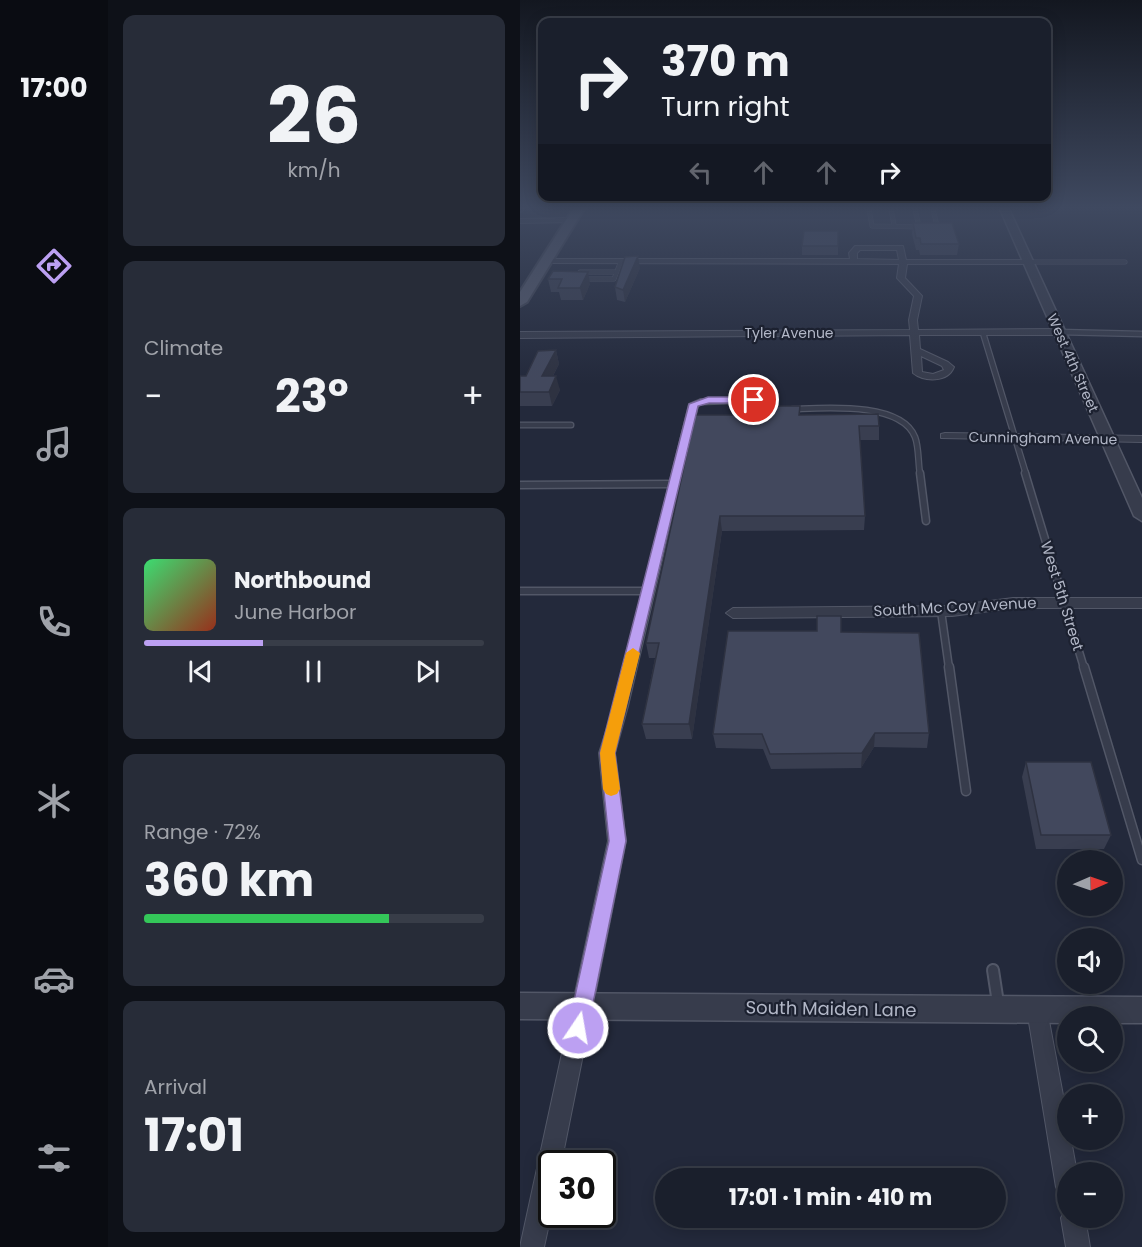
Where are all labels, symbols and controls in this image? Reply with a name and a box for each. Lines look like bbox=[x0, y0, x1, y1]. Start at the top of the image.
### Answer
text: 370 m bbox=[661, 32, 790, 91]
icon: right bbox=[562, 42, 640, 120]
text: 26 bbox=[267, 61, 361, 170]
text: 17:00 bbox=[20, 69, 88, 106]
text: Turn right bbox=[661, 88, 790, 125]
text: km/h bbox=[287, 156, 341, 184]
icon: left bbox=[684, 156, 717, 189]
icon: ahead bbox=[747, 156, 780, 189]
icon: ahead bbox=[810, 156, 843, 189]
icon: right bbox=[873, 156, 906, 189]
icon: directions bbox=[33, 245, 75, 287]
street label: West 4th Street bbox=[1042, 310, 1104, 416]
street label: Tyler Avenue bbox=[744, 323, 834, 343]
text: Climate bbox=[144, 334, 223, 362]
text: 23° bbox=[275, 365, 349, 428]
text: − bbox=[144, 373, 162, 420]
text: + bbox=[461, 373, 484, 420]
pin bbox=[728, 374, 779, 425]
icon: arrive bbox=[737, 383, 770, 416]
icon: music bbox=[33, 423, 75, 465]
street label: Cunningham Avenue bbox=[968, 427, 1118, 449]
street label: West 5th Street bbox=[1036, 538, 1089, 653]
text: Northbound bbox=[234, 565, 371, 596]
street label: South Mc Coy Avenue bbox=[873, 592, 1037, 621]
text: June Harbor bbox=[234, 598, 357, 626]
icon: phone bbox=[33, 601, 75, 643]
icon: previous bbox=[184, 655, 217, 688]
icon: pause bbox=[297, 655, 330, 688]
icon: next bbox=[411, 655, 444, 688]
icon: climate bbox=[33, 780, 75, 822]
text: Range · 72% bbox=[144, 818, 261, 846]
text: 360 km bbox=[144, 849, 314, 912]
north arrow bbox=[1057, 850, 1123, 916]
map controls bbox=[1057, 850, 1123, 1228]
button: sound bbox=[1057, 928, 1123, 994]
icon: car bbox=[33, 958, 75, 1000]
street label: South Maiden Lane bbox=[745, 995, 917, 1022]
position arrow bbox=[546, 996, 610, 1060]
button: search bbox=[1057, 1006, 1123, 1072]
text: Arrival bbox=[144, 1073, 207, 1101]
button: + bbox=[1057, 1084, 1123, 1150]
text: 17:01 bbox=[144, 1104, 244, 1167]
icon: filters bbox=[33, 1137, 75, 1179]
speed limit sign: 30 bbox=[538, 1150, 616, 1228]
button: − bbox=[1057, 1162, 1123, 1228]
text: 17:01 · 1 min · 410 m bbox=[729, 1182, 932, 1213]

